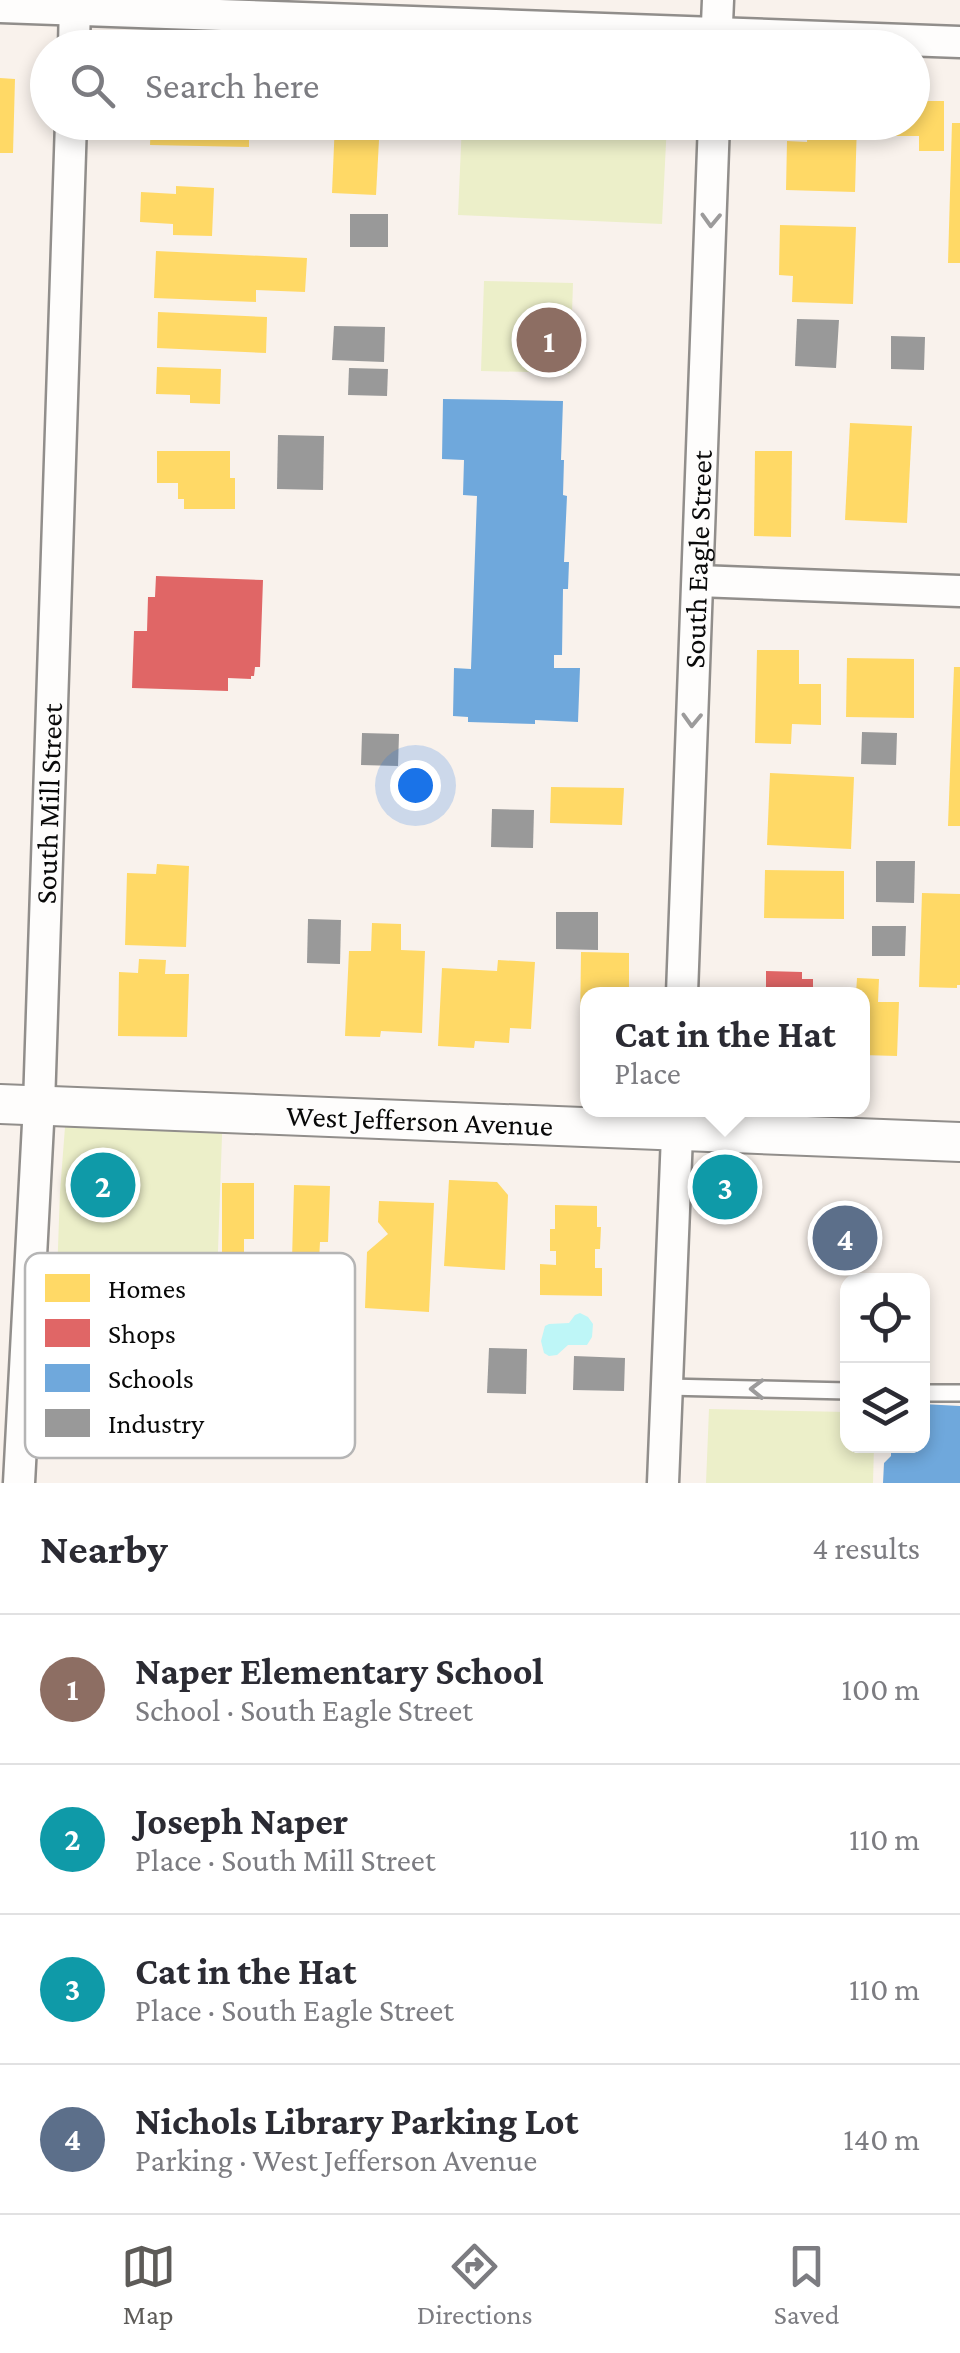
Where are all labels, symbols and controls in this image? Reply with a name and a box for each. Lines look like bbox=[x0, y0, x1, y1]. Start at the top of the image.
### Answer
search box bbox=[30, 30, 930, 140]
icon: search bbox=[65, 58, 120, 113]
text: Search here bbox=[145, 64, 319, 106]
one-way arrow bbox=[700, 212, 721, 228]
pin: 1 bbox=[516, 302, 582, 378]
street label: South Eagle Street bbox=[677, 449, 718, 669]
street label: South Mill Street bbox=[29, 702, 68, 905]
one-way arrow bbox=[682, 712, 703, 728]
your location bbox=[390, 760, 441, 811]
popup bbox=[580, 987, 870, 1117]
text: Cat in the Hat bbox=[614, 1013, 836, 1055]
text: Place bbox=[614, 1055, 681, 1091]
street label: West Jefferson Avenue bbox=[286, 1098, 554, 1142]
pin: 2 bbox=[70, 1148, 136, 1222]
pin: 3 bbox=[692, 1150, 758, 1224]
pin: 4 bbox=[812, 1200, 878, 1276]
legend bbox=[25, 1253, 355, 1458]
text: Homes bbox=[108, 1273, 186, 1304]
map controls bbox=[840, 1273, 930, 1453]
button: locate bbox=[840, 1273, 930, 1363]
text: Shops bbox=[108, 1318, 176, 1349]
text: Schools bbox=[108, 1363, 194, 1394]
button: layers bbox=[840, 1363, 930, 1453]
one-way arrow bbox=[749, 1378, 765, 1399]
text: Industry bbox=[108, 1408, 205, 1439]
text: Nearby bbox=[40, 1525, 168, 1572]
text: 4 results bbox=[812, 1530, 920, 1566]
text: Naper Elementary School bbox=[135, 1650, 544, 1692]
text: 1 bbox=[67, 1671, 78, 1707]
text: 100 m bbox=[841, 1671, 920, 1707]
text: School · South Eagle Street bbox=[135, 1692, 473, 1728]
text: Joseph Naper bbox=[135, 1800, 348, 1842]
text: 2 bbox=[64, 1821, 81, 1857]
text: 110 m bbox=[849, 1821, 920, 1857]
text: Place · South Mill Street bbox=[135, 1842, 435, 1878]
text: Cat in the Hat bbox=[135, 1950, 356, 1992]
text: 3 bbox=[65, 1971, 80, 2007]
text: 110 m bbox=[849, 1971, 920, 2007]
text: Place · South Eagle Street bbox=[135, 1992, 454, 2028]
text: Nichols Library Parking Lot bbox=[135, 2100, 578, 2142]
text: 4 bbox=[64, 2121, 81, 2157]
text: 140 m bbox=[843, 2121, 920, 2157]
text: Parking · West Jefferson Avenue bbox=[135, 2142, 537, 2178]
tab: Map bbox=[121, 2239, 176, 2330]
tab: Directions bbox=[417, 2239, 533, 2330]
tab: Saved bbox=[774, 2239, 839, 2330]

